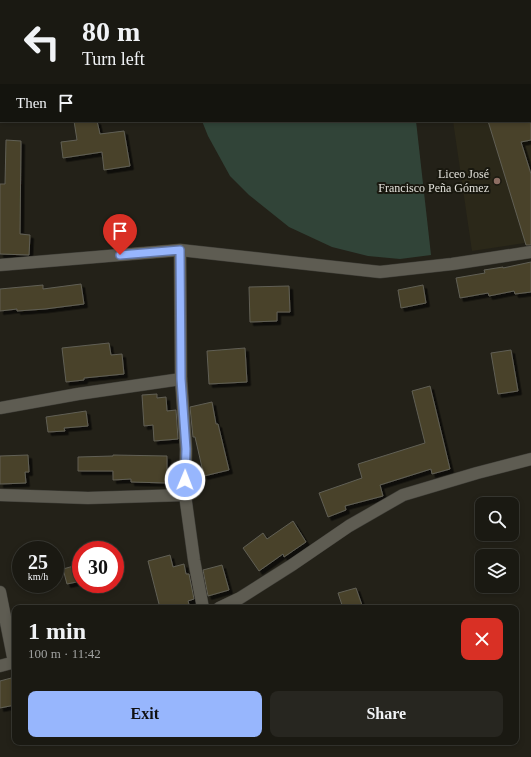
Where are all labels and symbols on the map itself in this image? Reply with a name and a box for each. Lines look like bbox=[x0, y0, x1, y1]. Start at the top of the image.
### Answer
place label: Liceo José Francisco Peña Gómez bbox=[378, 167, 489, 195]
marker: Liceo José Francisco Peña Gómez bbox=[492, 176, 502, 186]
pin bbox=[103, 214, 137, 255]
position arrow bbox=[164, 459, 206, 501]
speed limit sign: 30 bbox=[72, 541, 124, 593]

